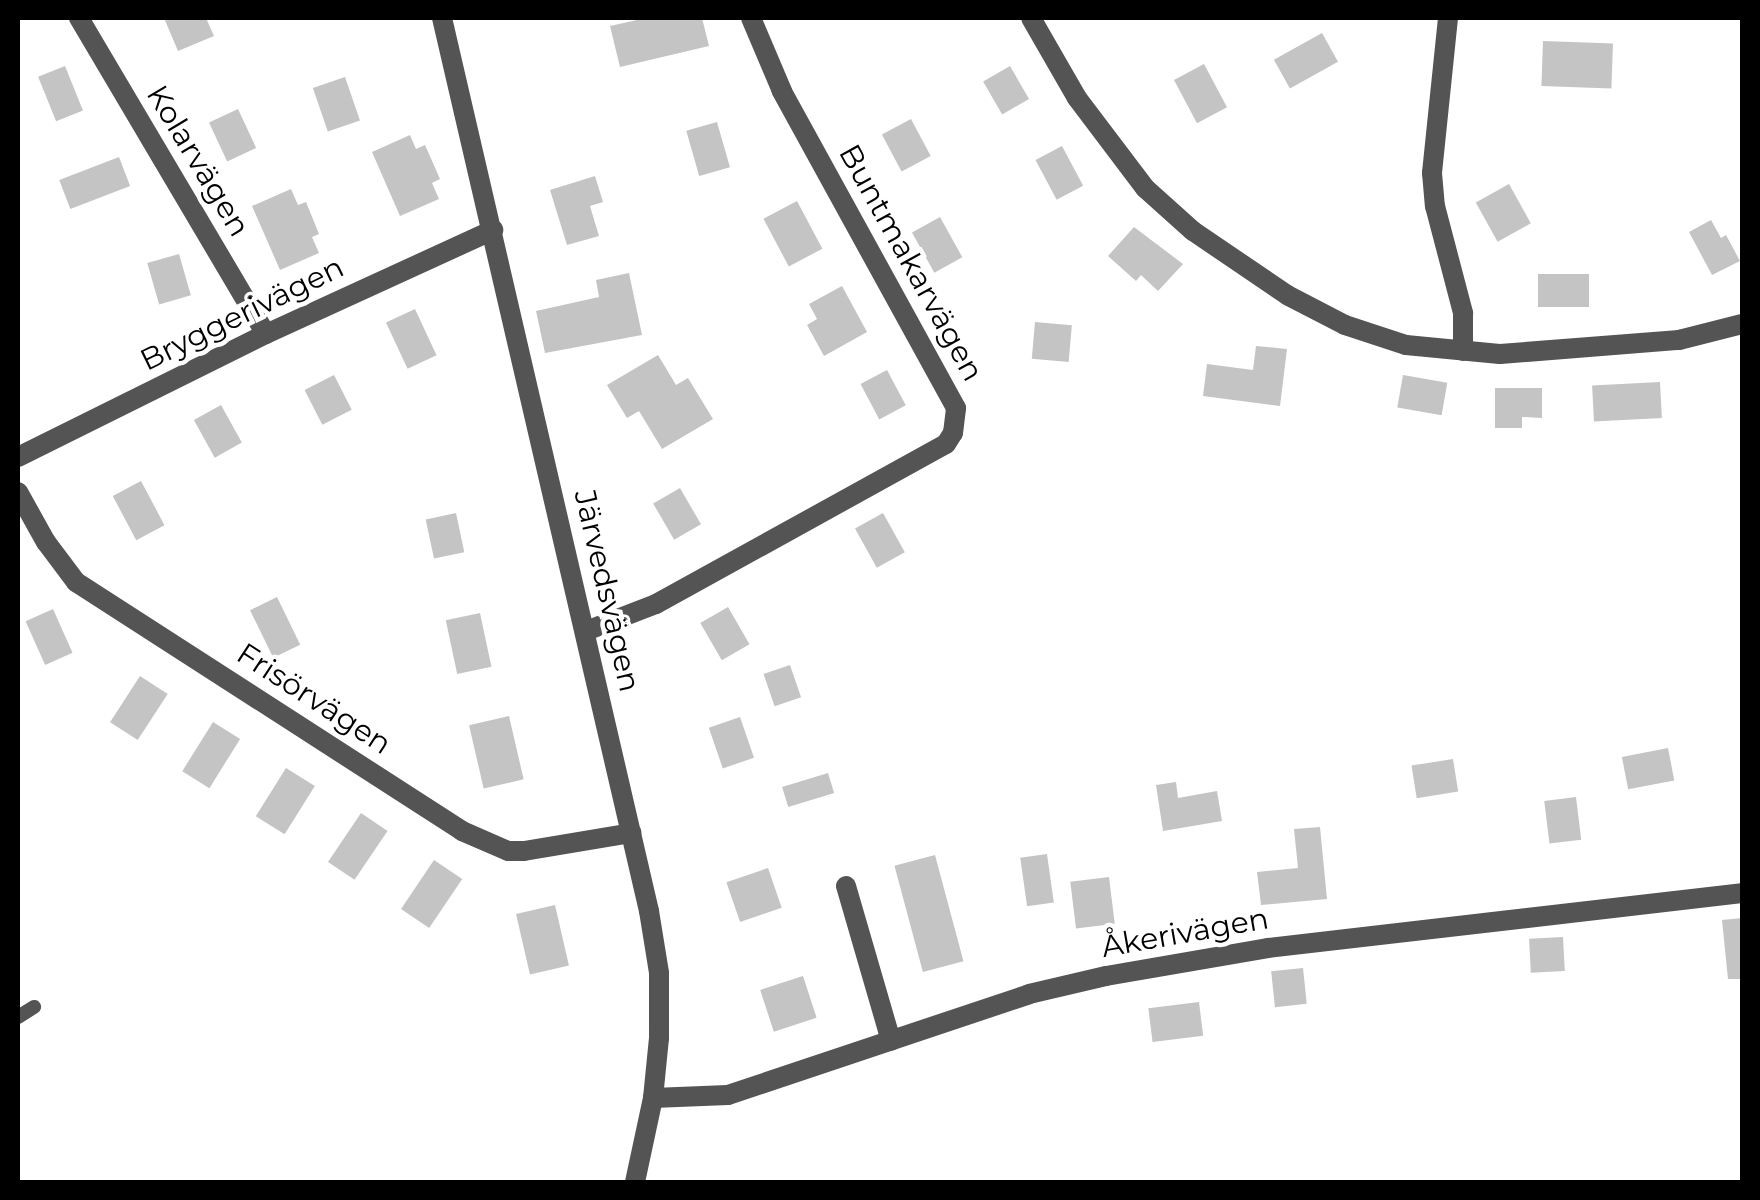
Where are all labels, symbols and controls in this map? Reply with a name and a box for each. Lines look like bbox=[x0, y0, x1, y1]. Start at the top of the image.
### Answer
street label: Kolarvägen bbox=[139, 79, 257, 243]
street label: Buntmakarvägen bbox=[831, 138, 991, 388]
street label: Bryggerivägen bbox=[134, 249, 350, 379]
street label: Järvedsvägen bbox=[566, 487, 648, 695]
street label: Frisörvägen bbox=[230, 636, 398, 762]
street label: Åkerivägen bbox=[1099, 901, 1271, 965]

